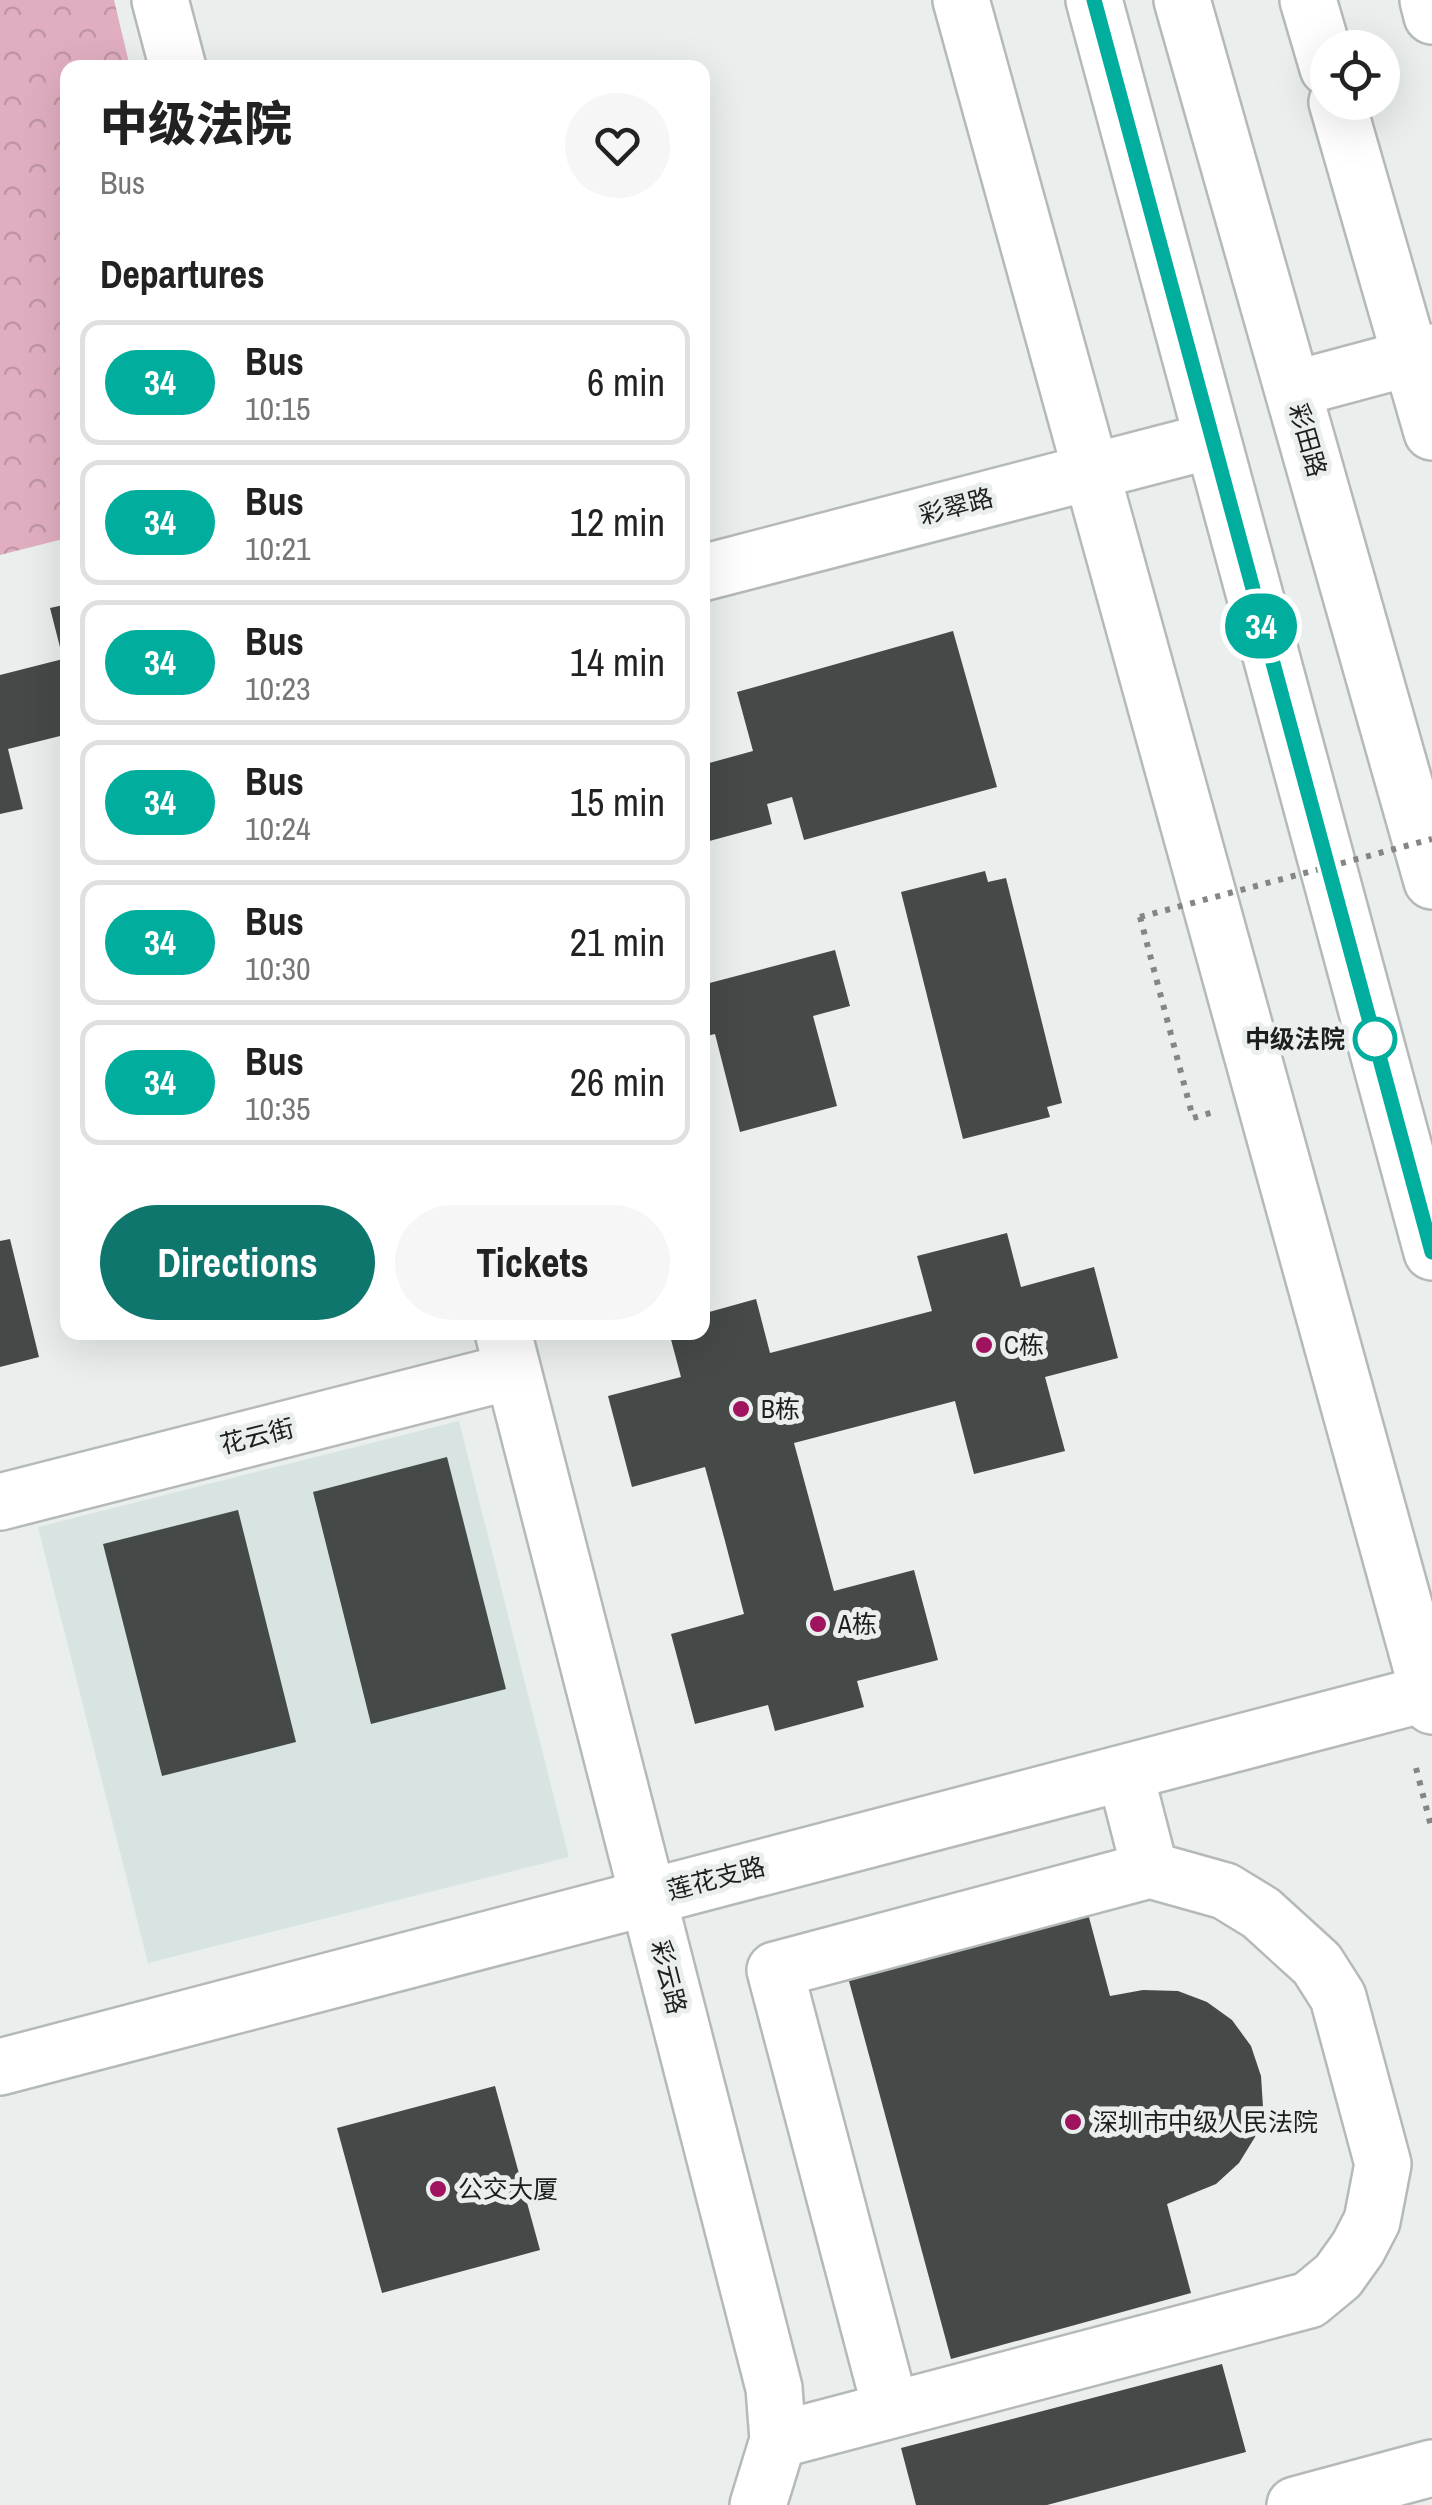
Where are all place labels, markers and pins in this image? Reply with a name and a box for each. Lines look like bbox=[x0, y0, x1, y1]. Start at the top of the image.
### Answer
marker: 中级法院 bbox=[1354, 1018, 1396, 1060]
place label: 中级法院 bbox=[1245, 1022, 1345, 1056]
place label: C栋 bbox=[1004, 1328, 1044, 1362]
marker: C栋 bbox=[973, 1334, 995, 1356]
place label: B栋 bbox=[761, 1392, 800, 1426]
marker: B栋 bbox=[730, 1398, 752, 1420]
place label: A栋 bbox=[837, 1607, 877, 1641]
marker: A栋 bbox=[807, 1613, 829, 1635]
place label: 深圳市中级人民法院 bbox=[1093, 2105, 1318, 2139]
marker: 深圳市中级人民法院 bbox=[1062, 2111, 1084, 2133]
place label: 公交大厦 bbox=[458, 2172, 558, 2206]
marker: 公交大厦 bbox=[427, 2178, 449, 2200]

